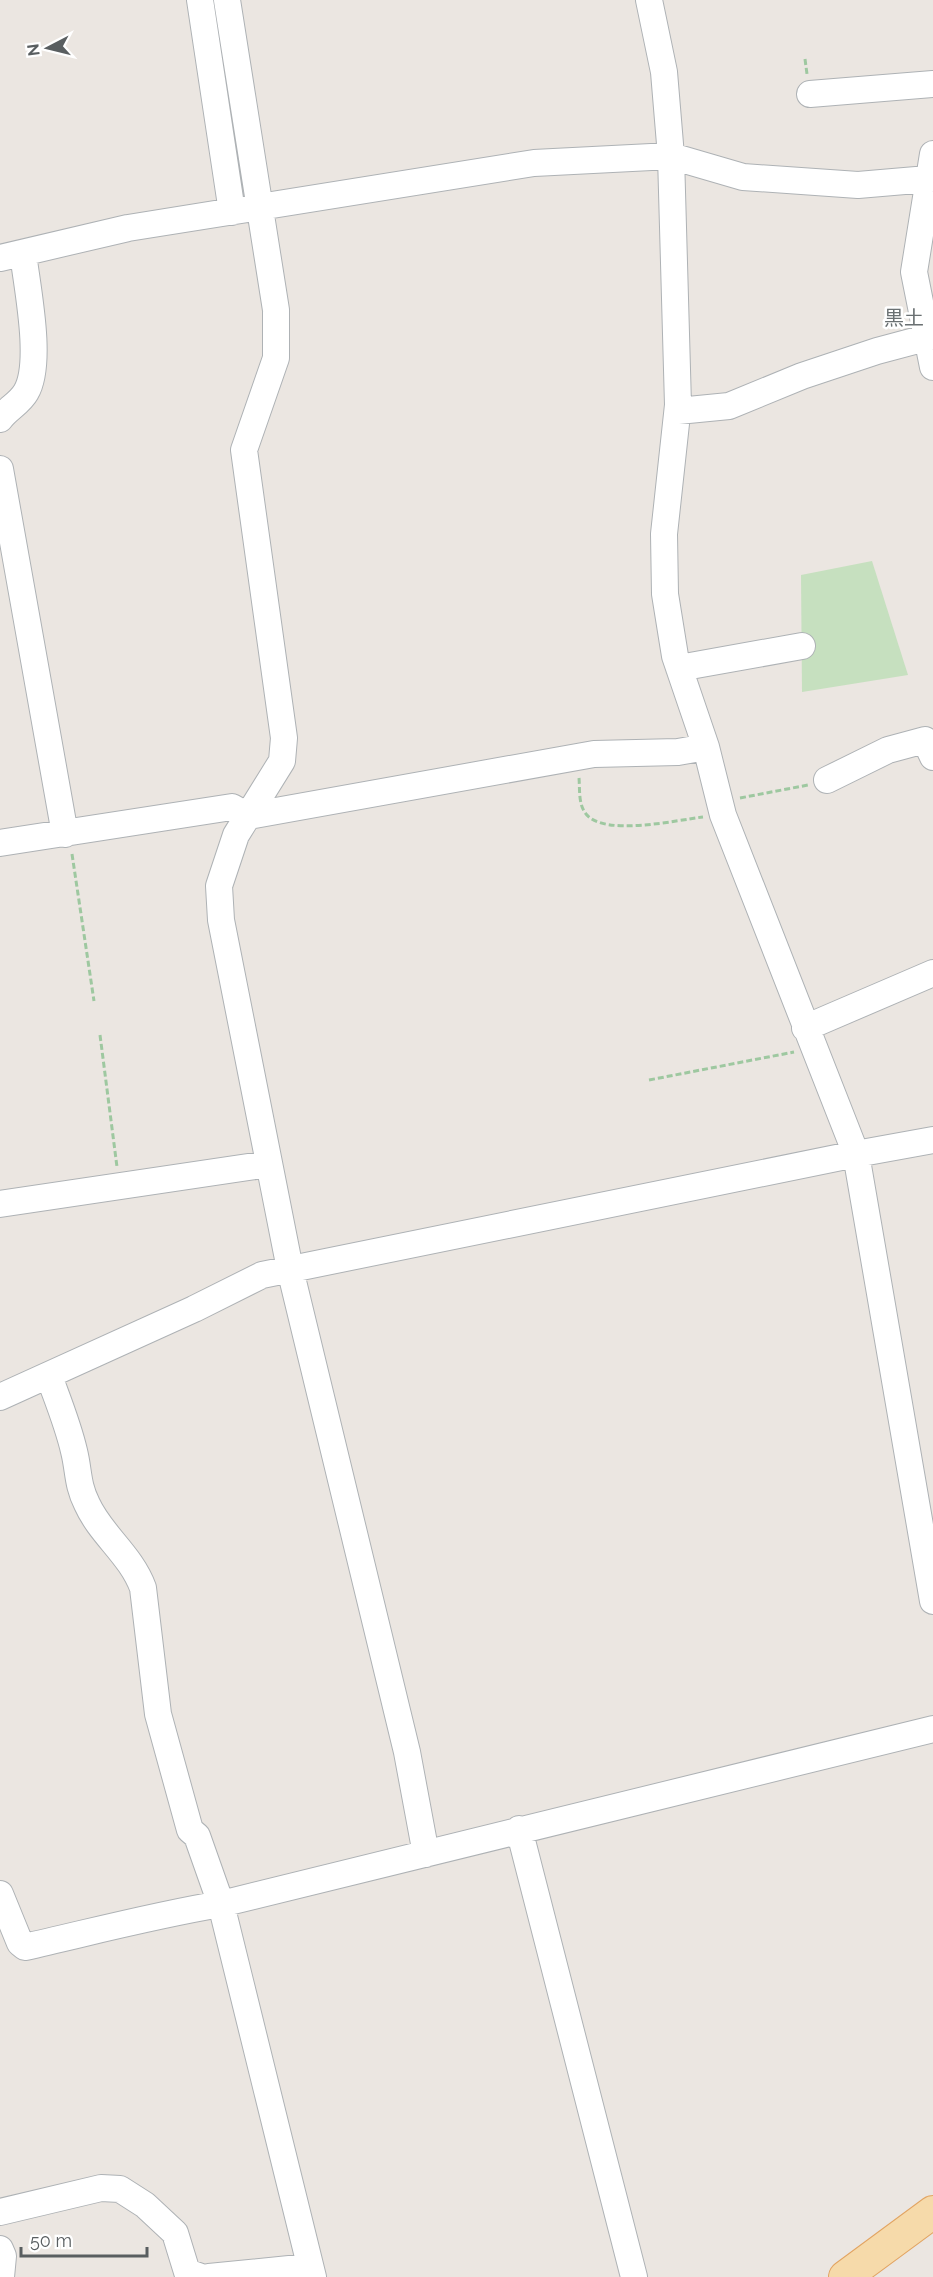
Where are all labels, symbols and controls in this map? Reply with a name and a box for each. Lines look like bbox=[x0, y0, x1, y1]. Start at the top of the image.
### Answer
north arrow bbox=[18, 18, 78, 78]
text: N bbox=[23, 43, 44, 57]
district label: 黒土 bbox=[884, 306, 924, 330]
scale bar bbox=[21, 2220, 147, 2258]
text: 50 m bbox=[30, 2230, 72, 2251]

